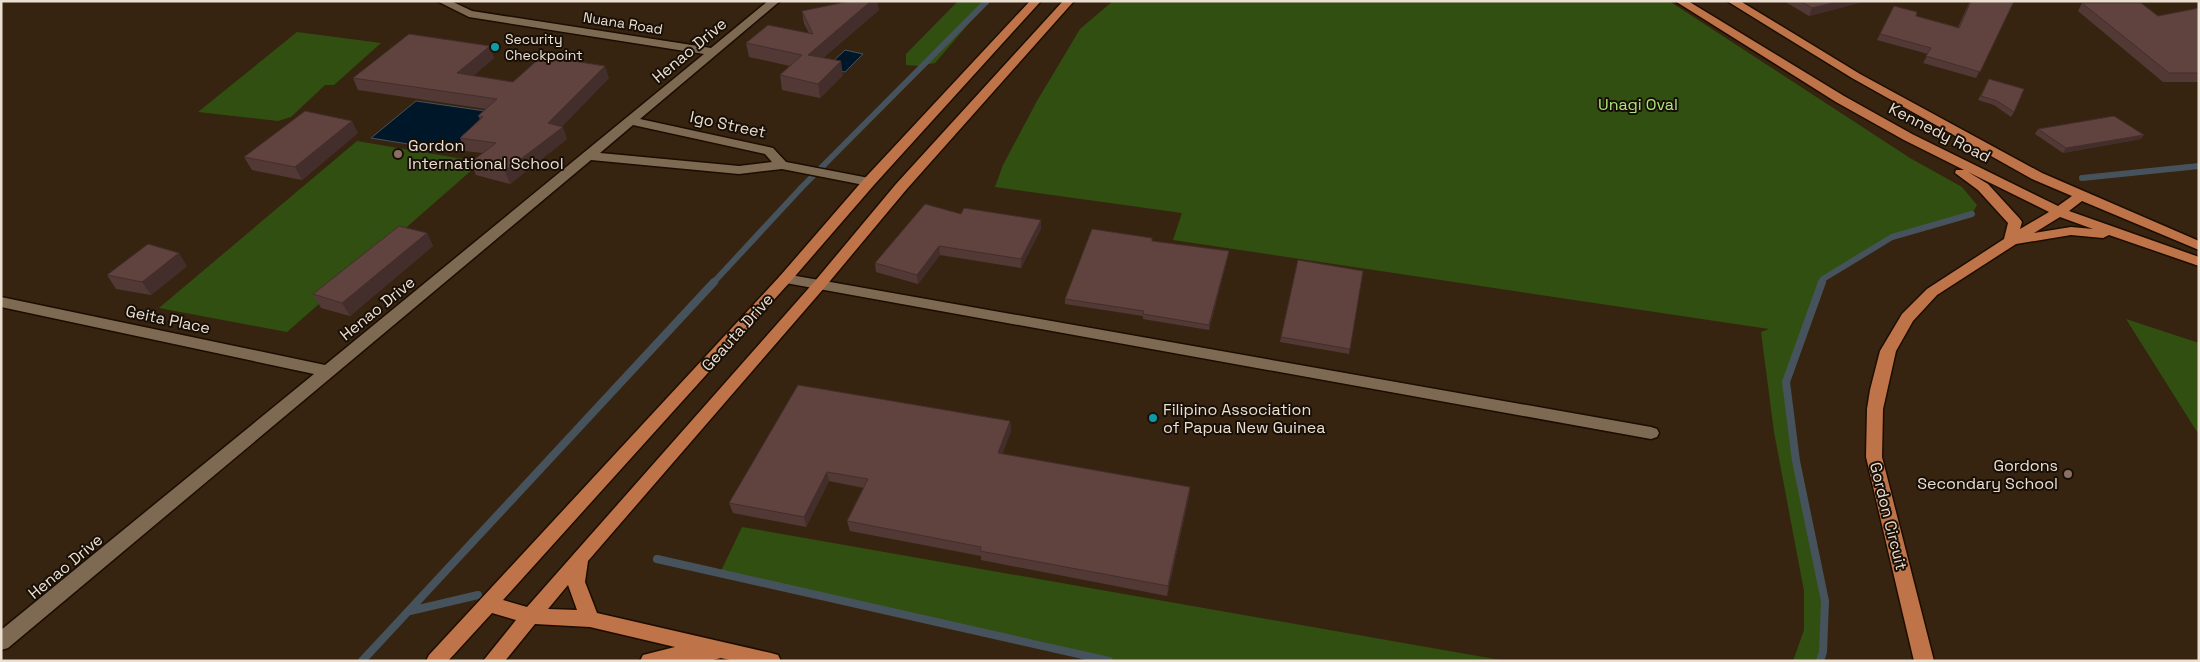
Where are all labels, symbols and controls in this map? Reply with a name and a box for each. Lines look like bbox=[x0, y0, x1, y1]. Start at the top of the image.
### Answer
street label: Nuana Road bbox=[582, 8, 664, 38]
street label: Henao Drive bbox=[648, 13, 731, 88]
place label: Security Checkpoint bbox=[505, 30, 583, 64]
marker: Security Checkpoint bbox=[489, 41, 501, 53]
park label: Unagi Oval bbox=[1598, 94, 1678, 115]
street label: Kennedy Road bbox=[1885, 98, 1994, 167]
street label: Igo Street bbox=[688, 106, 768, 143]
place label: Gordon International School bbox=[408, 135, 564, 174]
marker: Gordon International School bbox=[392, 148, 404, 160]
street label: Henao Drive bbox=[335, 272, 419, 345]
street label: Geauta Drive bbox=[697, 289, 778, 376]
street label: Geita Place bbox=[124, 300, 212, 339]
place label: Filipino Association of Papua New Guinea bbox=[1163, 399, 1325, 438]
marker: Filipino Association of Papua New Guinea bbox=[1147, 412, 1159, 424]
place label: Gordons Secondary School bbox=[1917, 455, 2058, 494]
street label: Gordon Circuit bbox=[1865, 460, 1912, 572]
marker: Gordons Secondary School bbox=[2062, 468, 2074, 480]
street label: Henao Drive bbox=[24, 529, 107, 604]

